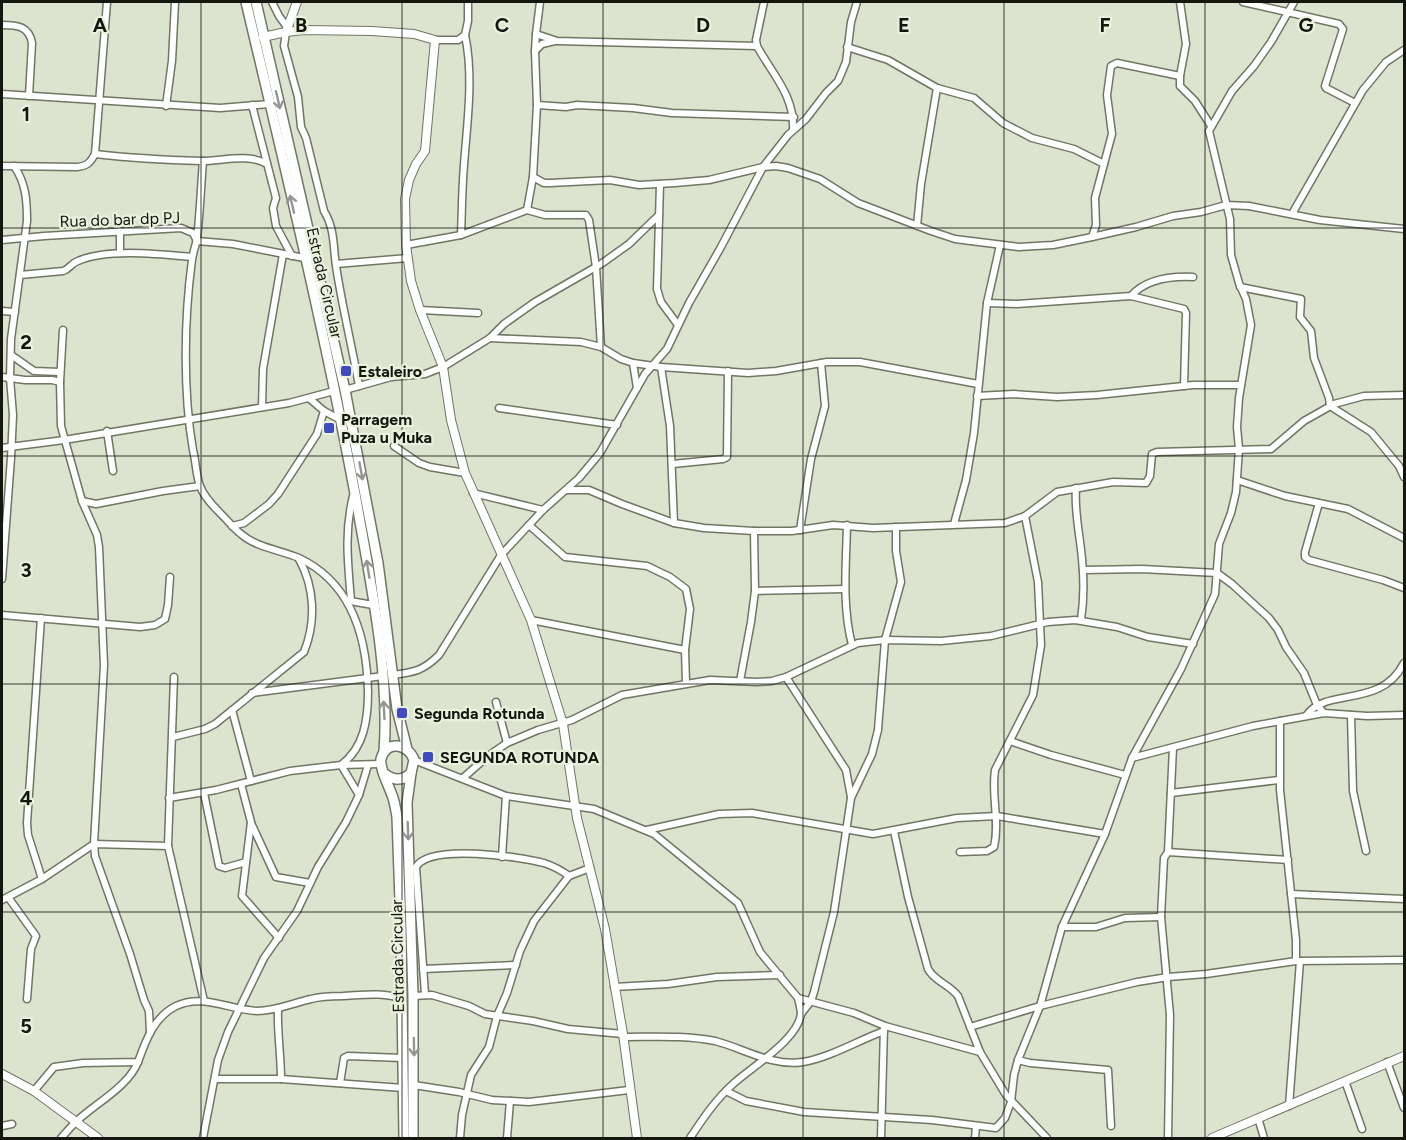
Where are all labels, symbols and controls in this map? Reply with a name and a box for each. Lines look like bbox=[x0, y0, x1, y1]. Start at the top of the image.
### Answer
text: A bbox=[93, 13, 108, 37]
text: B bbox=[295, 13, 307, 37]
text: C bbox=[495, 13, 509, 37]
text: D bbox=[696, 13, 710, 37]
text: E bbox=[898, 13, 910, 37]
text: F bbox=[1099, 13, 1111, 37]
text: G bbox=[1299, 13, 1314, 37]
one-way arrow bbox=[272, 90, 284, 109]
text: 1 bbox=[22, 102, 30, 126]
one-way arrow bbox=[286, 194, 297, 214]
street label: Rua do bar dp PJ bbox=[59, 208, 181, 231]
street label: Estrada Circular bbox=[303, 226, 347, 341]
text: 2 bbox=[20, 330, 32, 354]
place label: Estaleiro bbox=[358, 362, 422, 381]
marker: Estaleiro bbox=[339, 364, 353, 378]
place label: Parragem Puza u Muka bbox=[341, 410, 432, 447]
marker: Parragem Puza u Muka bbox=[322, 421, 336, 435]
one-way arrow bbox=[356, 461, 367, 480]
text: 3 bbox=[20, 558, 32, 582]
one-way arrow bbox=[362, 560, 373, 579]
one-way arrow bbox=[379, 701, 390, 721]
place label: Segunda Rotunda bbox=[414, 704, 545, 723]
marker: Segunda Rotunda bbox=[395, 706, 409, 720]
place label: SEGUNDA ROTUNDA bbox=[440, 748, 600, 767]
marker: SEGUNDA ROTUNDA bbox=[421, 750, 435, 764]
text: 4 bbox=[20, 786, 33, 810]
one-way arrow bbox=[402, 820, 414, 840]
street label: Estrada Circular bbox=[387, 899, 408, 1013]
text: 5 bbox=[20, 1014, 32, 1038]
one-way arrow bbox=[408, 1036, 419, 1056]

